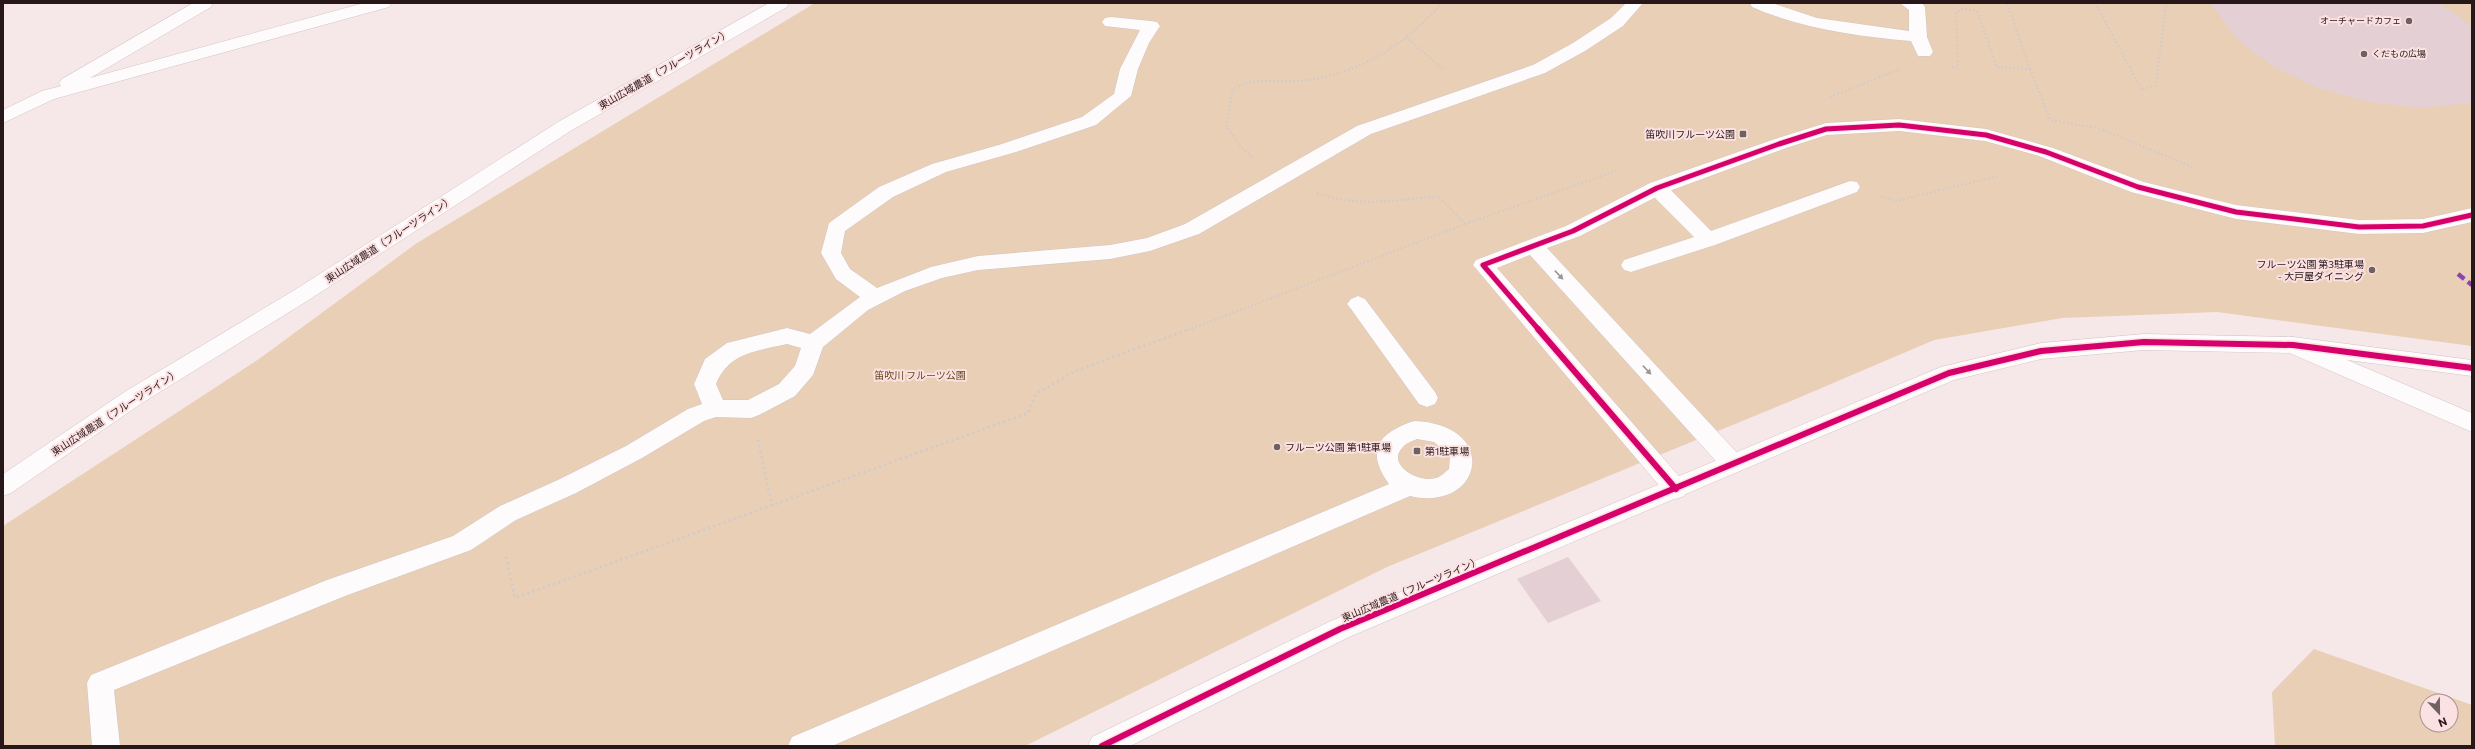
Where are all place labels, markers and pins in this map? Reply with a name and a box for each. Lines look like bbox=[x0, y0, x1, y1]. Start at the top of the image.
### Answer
place label: オーチャードカフェ bbox=[2320, 15, 2401, 26]
marker: オーチャードカフェ bbox=[2404, 16, 2414, 26]
place label: くだもの広場 bbox=[2372, 48, 2426, 59]
marker: くだもの広場 bbox=[2359, 49, 2369, 59]
place label: 笛吹川フルーツ公園 bbox=[1645, 128, 1735, 140]
marker: 笛吹川フルーツ公園 bbox=[1738, 129, 1748, 139]
place label: フルーツ公園 第3駐車場 - 大戸屋ダイニング bbox=[2257, 258, 2364, 282]
marker: フルーツ公園 第3駐車場 - 大戸屋ダイニング bbox=[2367, 265, 2377, 275]
place label: フルーツ公園 第1駐車場 bbox=[1285, 441, 1391, 453]
marker: フルーツ公園 第1駐車場 bbox=[1272, 442, 1282, 452]
place label: 第1駐車場 bbox=[1425, 445, 1469, 457]
marker: 第1駐車場 bbox=[1412, 446, 1422, 456]

